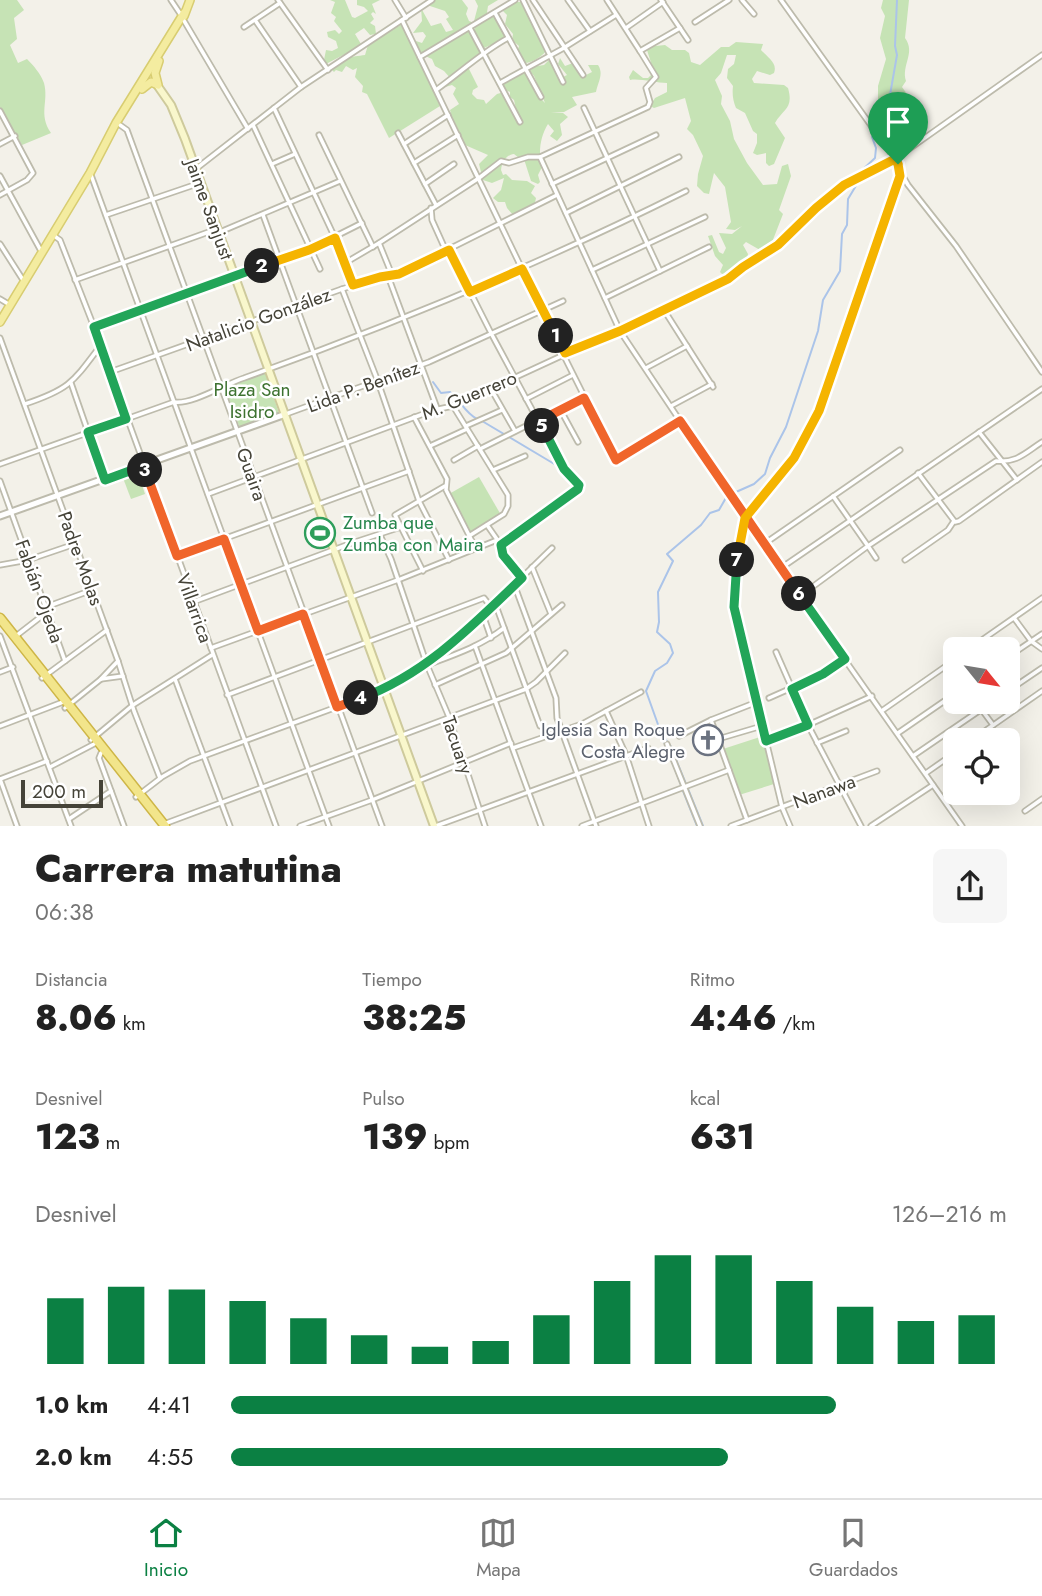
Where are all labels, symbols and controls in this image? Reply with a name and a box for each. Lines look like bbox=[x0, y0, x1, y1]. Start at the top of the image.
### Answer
pin bbox=[868, 92, 928, 164]
icon: arrive bbox=[879, 103, 917, 141]
street label: Jaime Sanjust bbox=[178, 152, 240, 264]
pin: 2 bbox=[244, 248, 280, 284]
text: 2 bbox=[255, 252, 268, 279]
street label: Natalicio González bbox=[182, 281, 335, 358]
pin: 1 bbox=[538, 318, 574, 354]
text: 1 bbox=[551, 322, 560, 349]
street label: Lida P. Benítez bbox=[303, 354, 423, 419]
street label: M. Guerrero bbox=[418, 364, 521, 427]
park label: Plaza San Isidro bbox=[213, 376, 291, 425]
pin: 5 bbox=[524, 408, 560, 444]
text: 5 bbox=[535, 412, 548, 439]
street label: Guaira bbox=[230, 444, 274, 504]
pin: 3 bbox=[128, 452, 162, 488]
text: 3 bbox=[139, 456, 150, 483]
street label: Padre Molas bbox=[51, 507, 110, 609]
place label: Zumba que Zumba con Maira bbox=[343, 509, 484, 558]
sports icon: Zumba que Zumba con Maira bbox=[303, 516, 337, 550]
street label: Fabián Ojeda bbox=[8, 536, 71, 647]
pin: 7 bbox=[720, 542, 754, 578]
text: 7 bbox=[731, 546, 742, 573]
street label: Villarrica bbox=[170, 570, 219, 646]
pin: 6 bbox=[782, 576, 816, 612]
text: 6 bbox=[792, 580, 805, 607]
north arrow bbox=[943, 637, 1020, 714]
map controls bbox=[943, 637, 1020, 805]
pin: 4 bbox=[344, 680, 378, 716]
text: 4 bbox=[354, 684, 367, 711]
street label: Tacuary bbox=[435, 713, 480, 778]
place label: Iglesia San Roque Costa Alegre bbox=[541, 716, 685, 765]
church icon: Iglesia San Roque Costa Alegre bbox=[691, 723, 725, 757]
button: locate bbox=[943, 728, 1020, 805]
street label: Nanawa bbox=[789, 768, 859, 815]
scale bar bbox=[21, 777, 103, 809]
text: 200 m bbox=[32, 778, 86, 805]
text: Carrera matutina bbox=[35, 841, 342, 896]
button: share bbox=[933, 849, 1007, 923]
text: 06:38 bbox=[35, 895, 94, 929]
text: Distancia bbox=[35, 966, 107, 993]
text: Tiempo bbox=[362, 966, 422, 993]
text: Ritmo bbox=[690, 966, 735, 993]
text: 8.06 bbox=[35, 993, 117, 1043]
text: 38:25 bbox=[362, 993, 466, 1043]
text: 4:46 bbox=[690, 993, 777, 1043]
text: km bbox=[117, 1010, 146, 1037]
text: /km bbox=[777, 1010, 815, 1037]
text: Desnivel bbox=[35, 1085, 103, 1112]
text: Pulso bbox=[362, 1085, 405, 1112]
text: kcal bbox=[690, 1085, 720, 1112]
text: 123 bbox=[35, 1112, 100, 1162]
text: 139 bbox=[362, 1112, 428, 1162]
text: 631 bbox=[690, 1112, 755, 1162]
text: m bbox=[100, 1129, 120, 1156]
text: bpm bbox=[428, 1129, 470, 1156]
text: Desnivel bbox=[35, 1197, 117, 1231]
text: 126–216 m bbox=[892, 1197, 1007, 1231]
text: 1.0 km bbox=[35, 1388, 108, 1422]
text: 4:41 bbox=[147, 1388, 191, 1422]
text: 2.0 km bbox=[35, 1440, 112, 1474]
text: 4:55 bbox=[147, 1440, 193, 1474]
tab: Inicio bbox=[144, 1514, 188, 1583]
tab: Mapa bbox=[476, 1514, 521, 1583]
tab: Guardados bbox=[809, 1514, 898, 1583]

